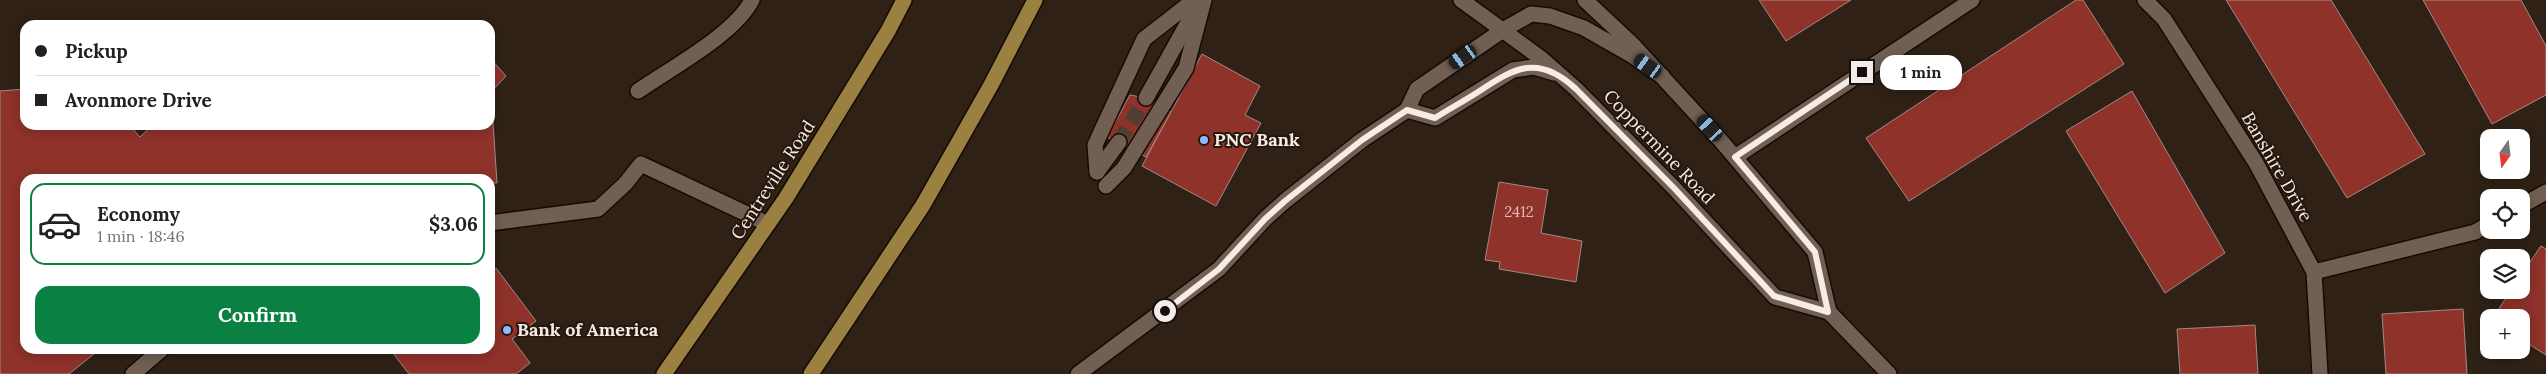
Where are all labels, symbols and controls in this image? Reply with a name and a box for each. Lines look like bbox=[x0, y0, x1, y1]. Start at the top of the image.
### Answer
text: Pickup bbox=[65, 39, 128, 63]
car bbox=[1446, 42, 1479, 72]
car bbox=[1631, 51, 1664, 81]
callout: 1 min bbox=[1880, 54, 1962, 90]
route end bbox=[1851, 61, 1873, 83]
text: 1 min bbox=[1901, 62, 1941, 82]
street label: Coppermine Road bbox=[1599, 85, 1720, 209]
text: Avonmore Drive bbox=[65, 88, 212, 112]
street label: Banshire Drive bbox=[2237, 108, 2318, 226]
car bbox=[1694, 112, 1725, 144]
street label: Centreville Road bbox=[725, 116, 820, 244]
place label: PNC Bank bbox=[1214, 128, 1300, 151]
north arrow bbox=[2480, 129, 2530, 179]
map controls bbox=[2480, 129, 2530, 359]
marker: PNC Bank bbox=[1198, 134, 1210, 146]
button: locate bbox=[2480, 189, 2530, 239]
icon: car bbox=[37, 202, 82, 247]
text: Economy bbox=[97, 202, 180, 226]
house number: 2412 bbox=[1504, 202, 1534, 221]
text: $3.06 bbox=[429, 212, 478, 236]
text: 1 min · 18:46 bbox=[97, 226, 185, 246]
button: layers bbox=[2480, 249, 2530, 299]
button: Confirm bbox=[35, 286, 480, 344]
route start bbox=[1154, 300, 1176, 322]
button: + bbox=[2480, 309, 2530, 359]
place label: Bank of America bbox=[517, 318, 659, 341]
marker: Bank of America bbox=[501, 324, 513, 336]

